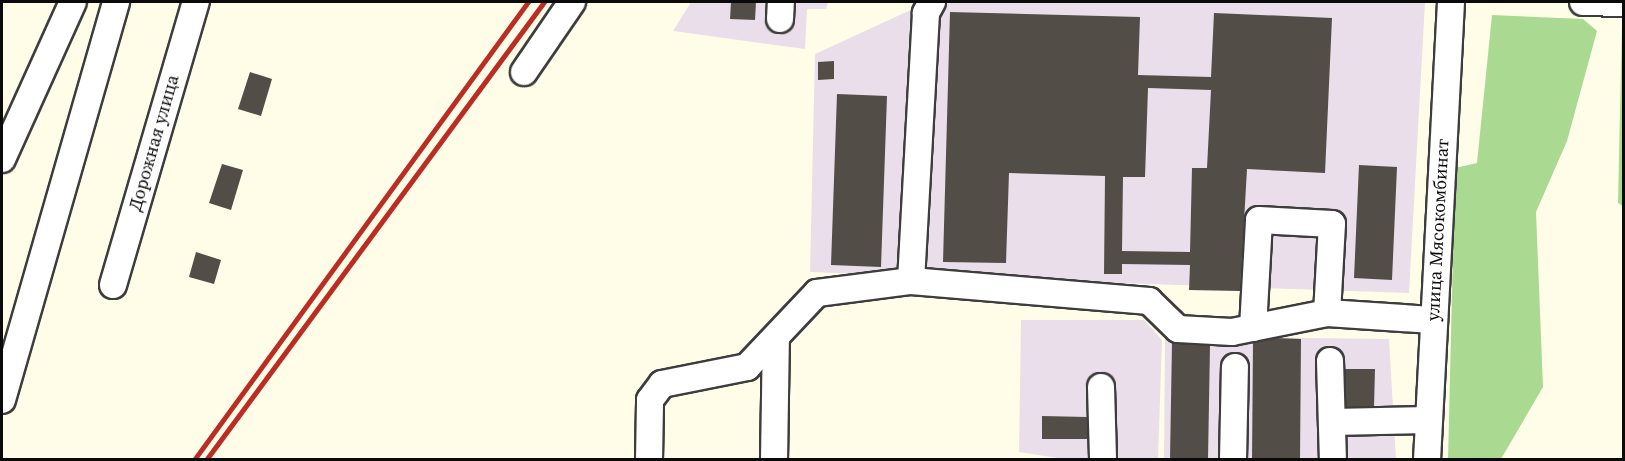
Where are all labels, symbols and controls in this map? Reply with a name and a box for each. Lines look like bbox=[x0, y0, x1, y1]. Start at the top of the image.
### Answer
street label: Дорожная улица bbox=[124, 72, 184, 214]
street label: улица Мясокомбинат bbox=[1422, 138, 1454, 322]

